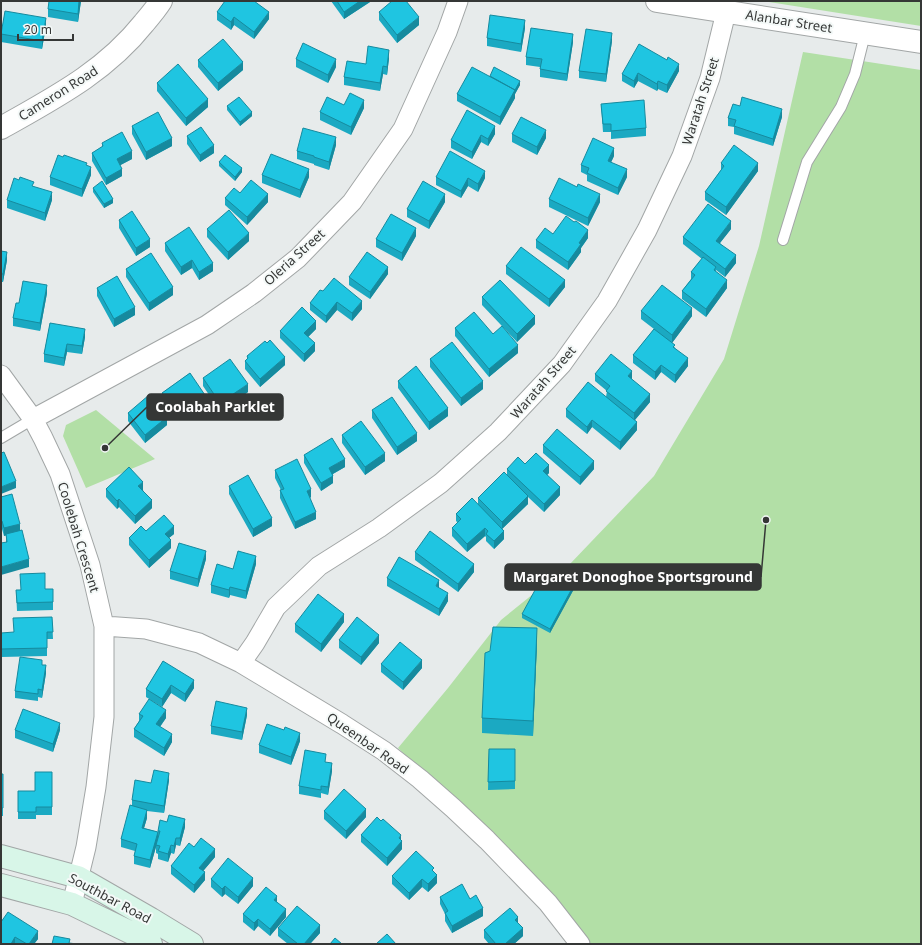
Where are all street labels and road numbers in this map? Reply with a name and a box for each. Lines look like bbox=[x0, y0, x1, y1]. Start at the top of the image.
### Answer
street label: Alanbar Street bbox=[744, 5, 834, 37]
street label: Waratah Street bbox=[677, 55, 723, 147]
street label: Cameron Road bbox=[15, 61, 101, 125]
street label: Oleria Street bbox=[260, 225, 329, 289]
street label: Waratah Street bbox=[506, 341, 580, 422]
street label: Coolebah Crescent bbox=[54, 480, 104, 595]
street label: Queenbar Road bbox=[323, 708, 413, 778]
street label: Southbar Road bbox=[66, 869, 154, 927]

